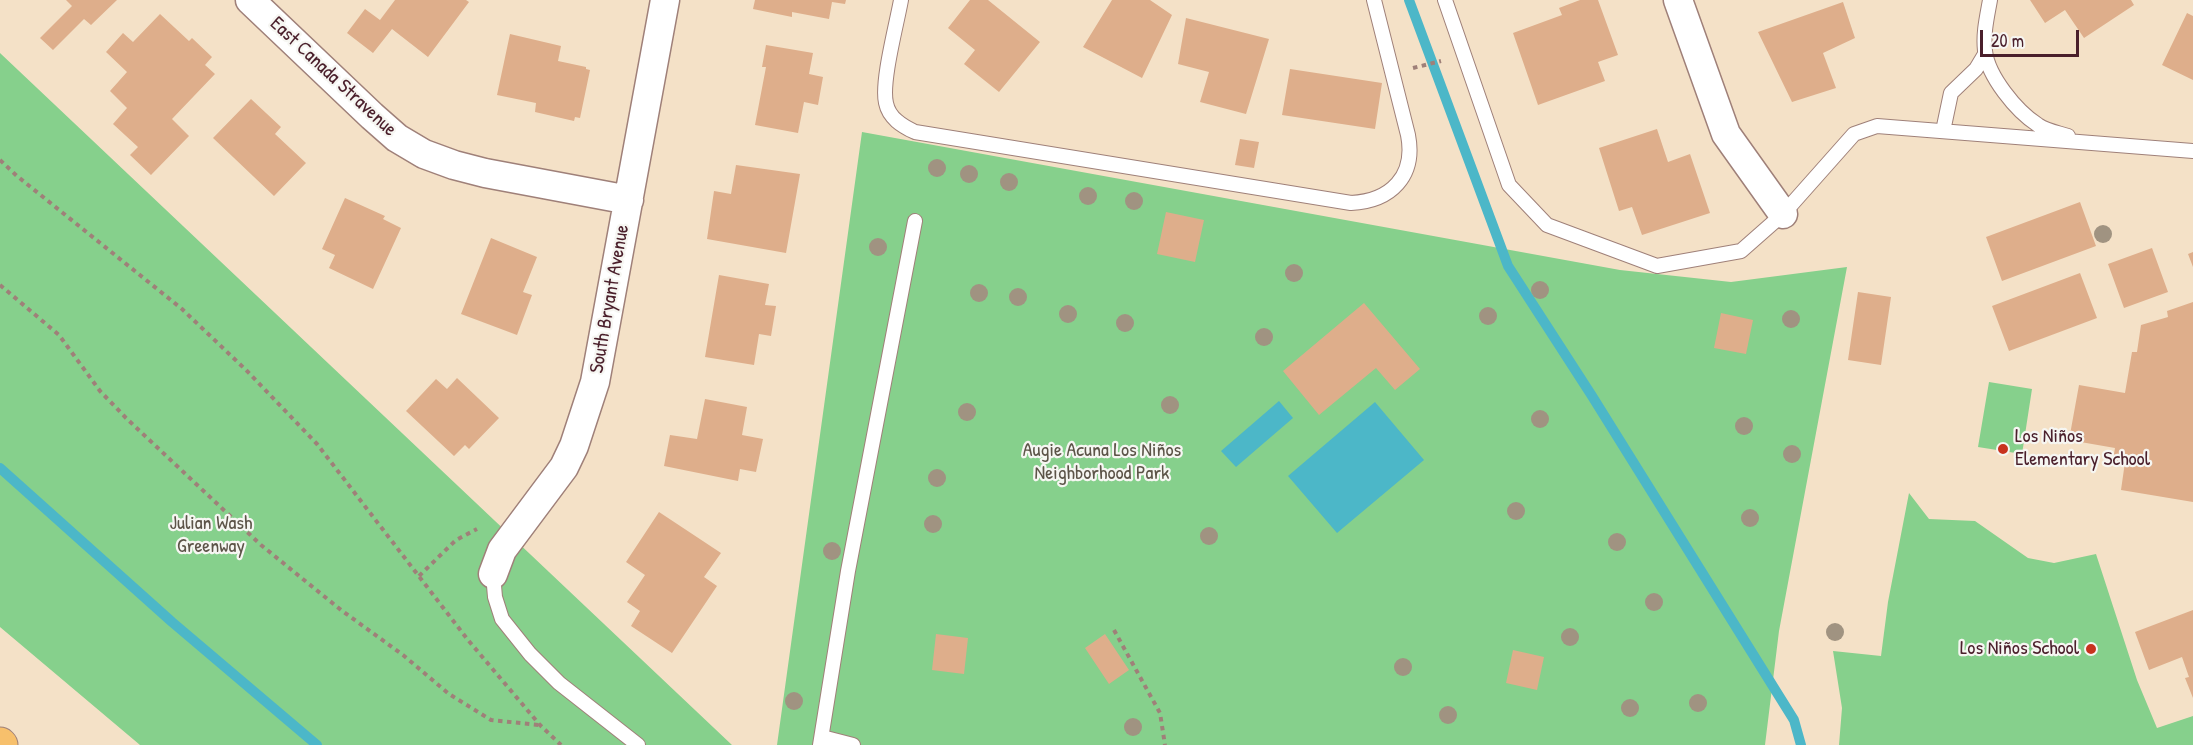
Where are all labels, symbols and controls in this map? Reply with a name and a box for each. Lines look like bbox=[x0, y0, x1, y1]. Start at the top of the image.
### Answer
street label: East Canada Stravenue bbox=[265, 12, 401, 142]
scale bar bbox=[1983, 18, 2082, 56]
text: 20 m bbox=[1991, 28, 2024, 53]
street label: South Bryant Avenue bbox=[585, 223, 635, 375]
place label: Los Niños Elementary School bbox=[2015, 425, 2150, 472]
park label: Augie Acuna Los Niños Neighborhood Park bbox=[1023, 439, 1181, 486]
marker: Los Niños Elementary School bbox=[1996, 442, 2010, 456]
park label: Julian Wash Greenway bbox=[170, 512, 252, 559]
place label: Los Niños School bbox=[1960, 637, 2079, 661]
marker: Los Niños School bbox=[2084, 642, 2098, 656]

